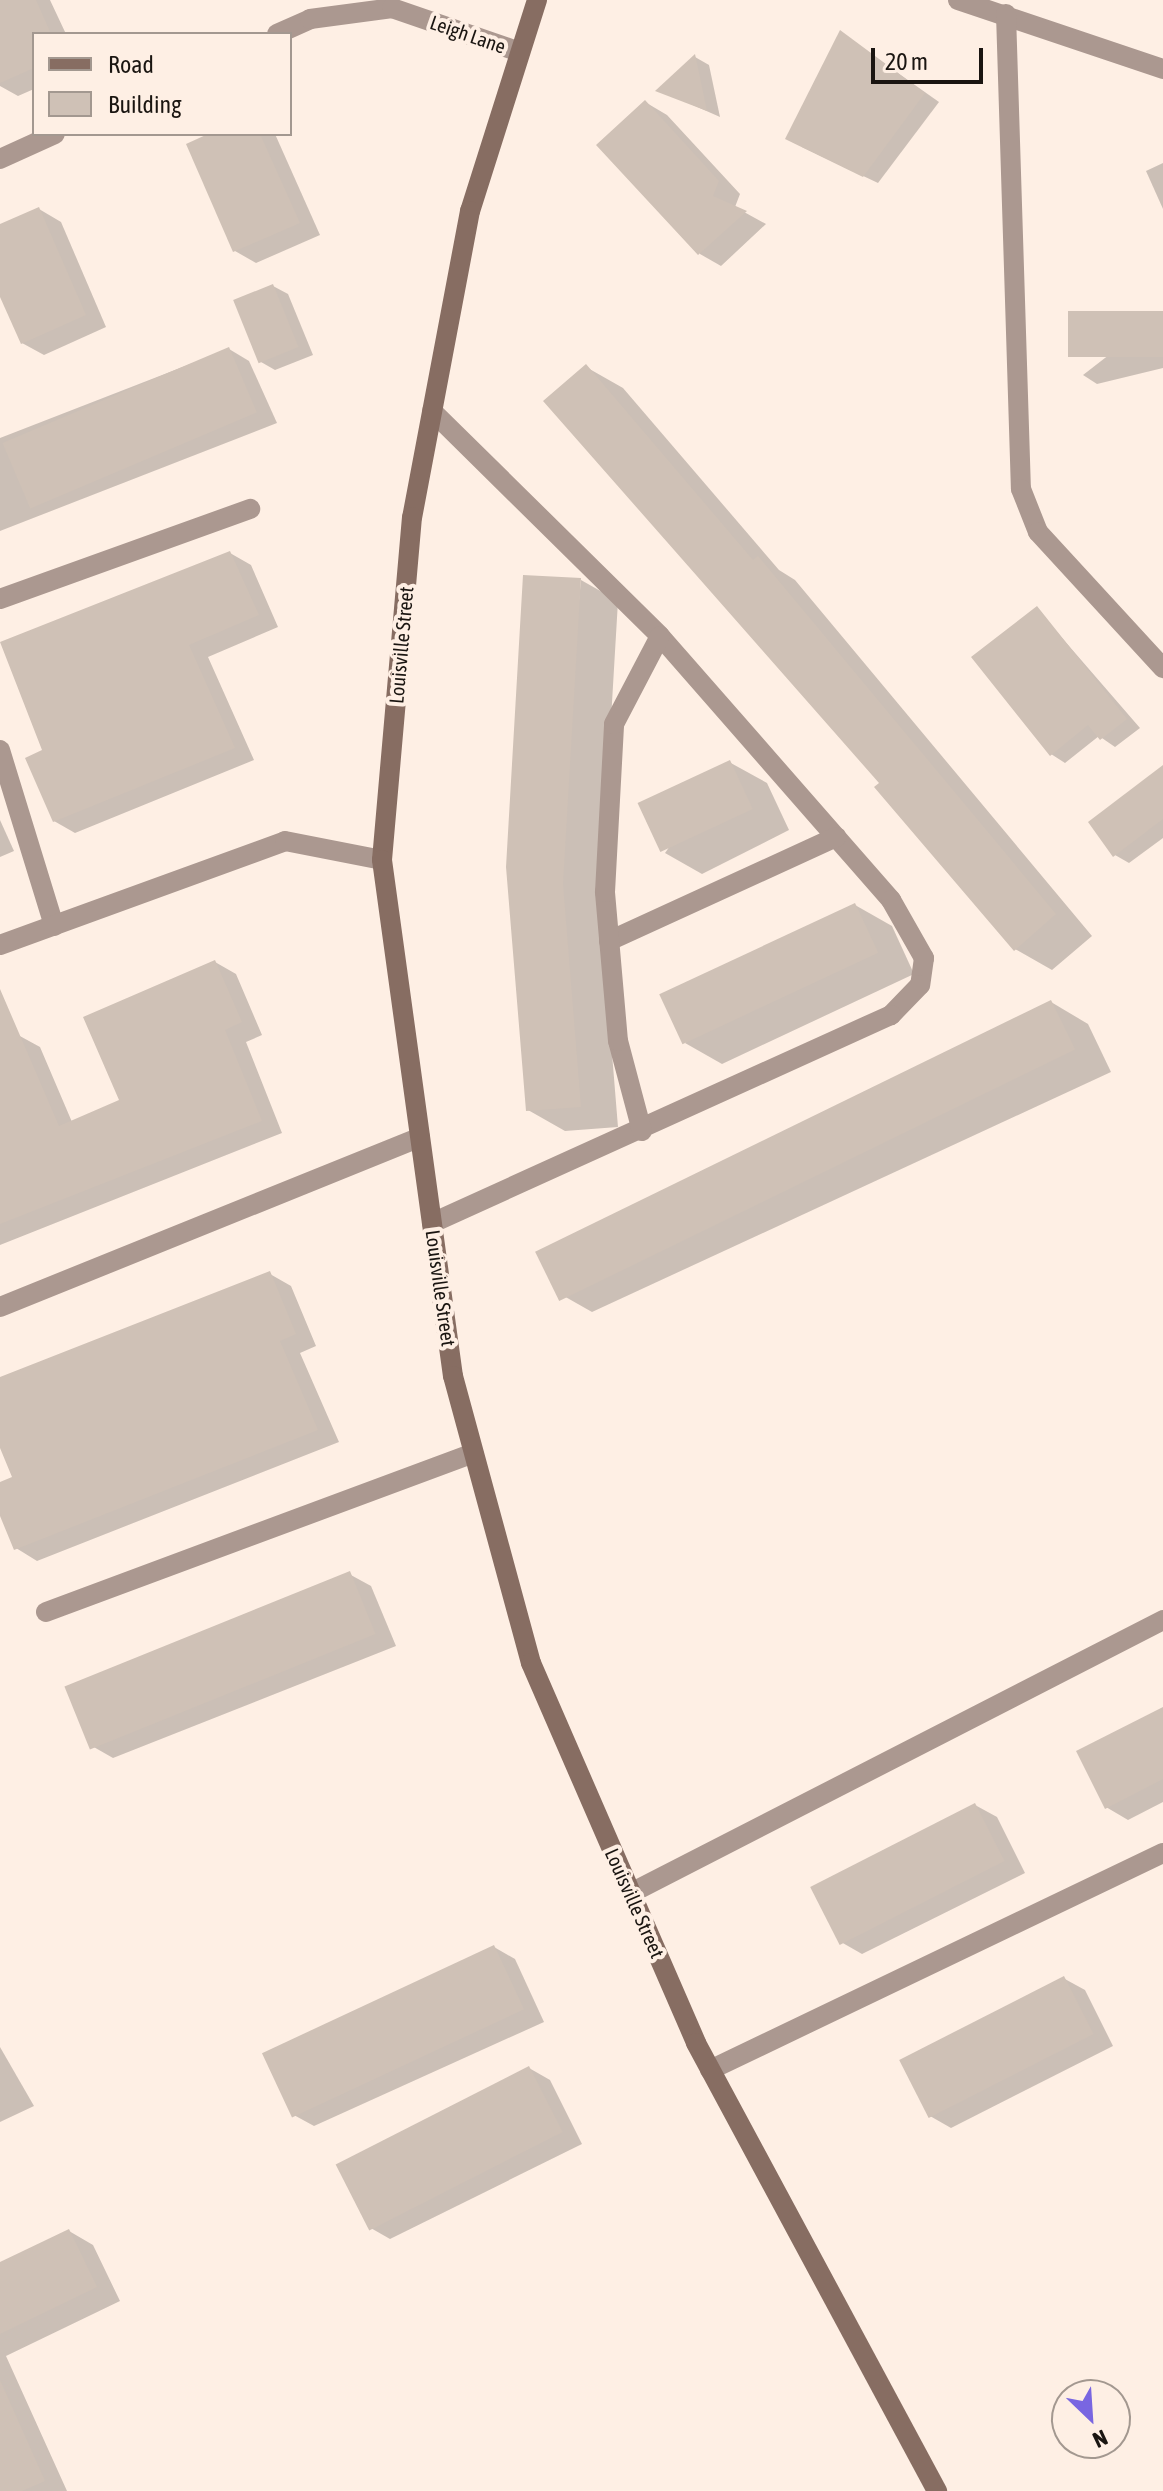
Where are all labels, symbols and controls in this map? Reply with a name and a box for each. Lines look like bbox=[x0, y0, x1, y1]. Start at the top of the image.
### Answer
street label: Leigh Lane bbox=[427, 10, 509, 58]
legend bbox=[32, 32, 292, 136]
scale bar bbox=[875, 32, 987, 82]
text: 20 m bbox=[885, 48, 928, 75]
text: Road bbox=[108, 51, 154, 78]
text: Building bbox=[108, 91, 181, 118]
street label: Louisville Street bbox=[384, 585, 418, 705]
street label: Louisville Street bbox=[421, 1228, 461, 1348]
street label: Louisville Street bbox=[600, 1844, 670, 1962]
north arrow bbox=[1051, 2379, 1131, 2459]
text: N bbox=[1089, 2424, 1112, 2453]

